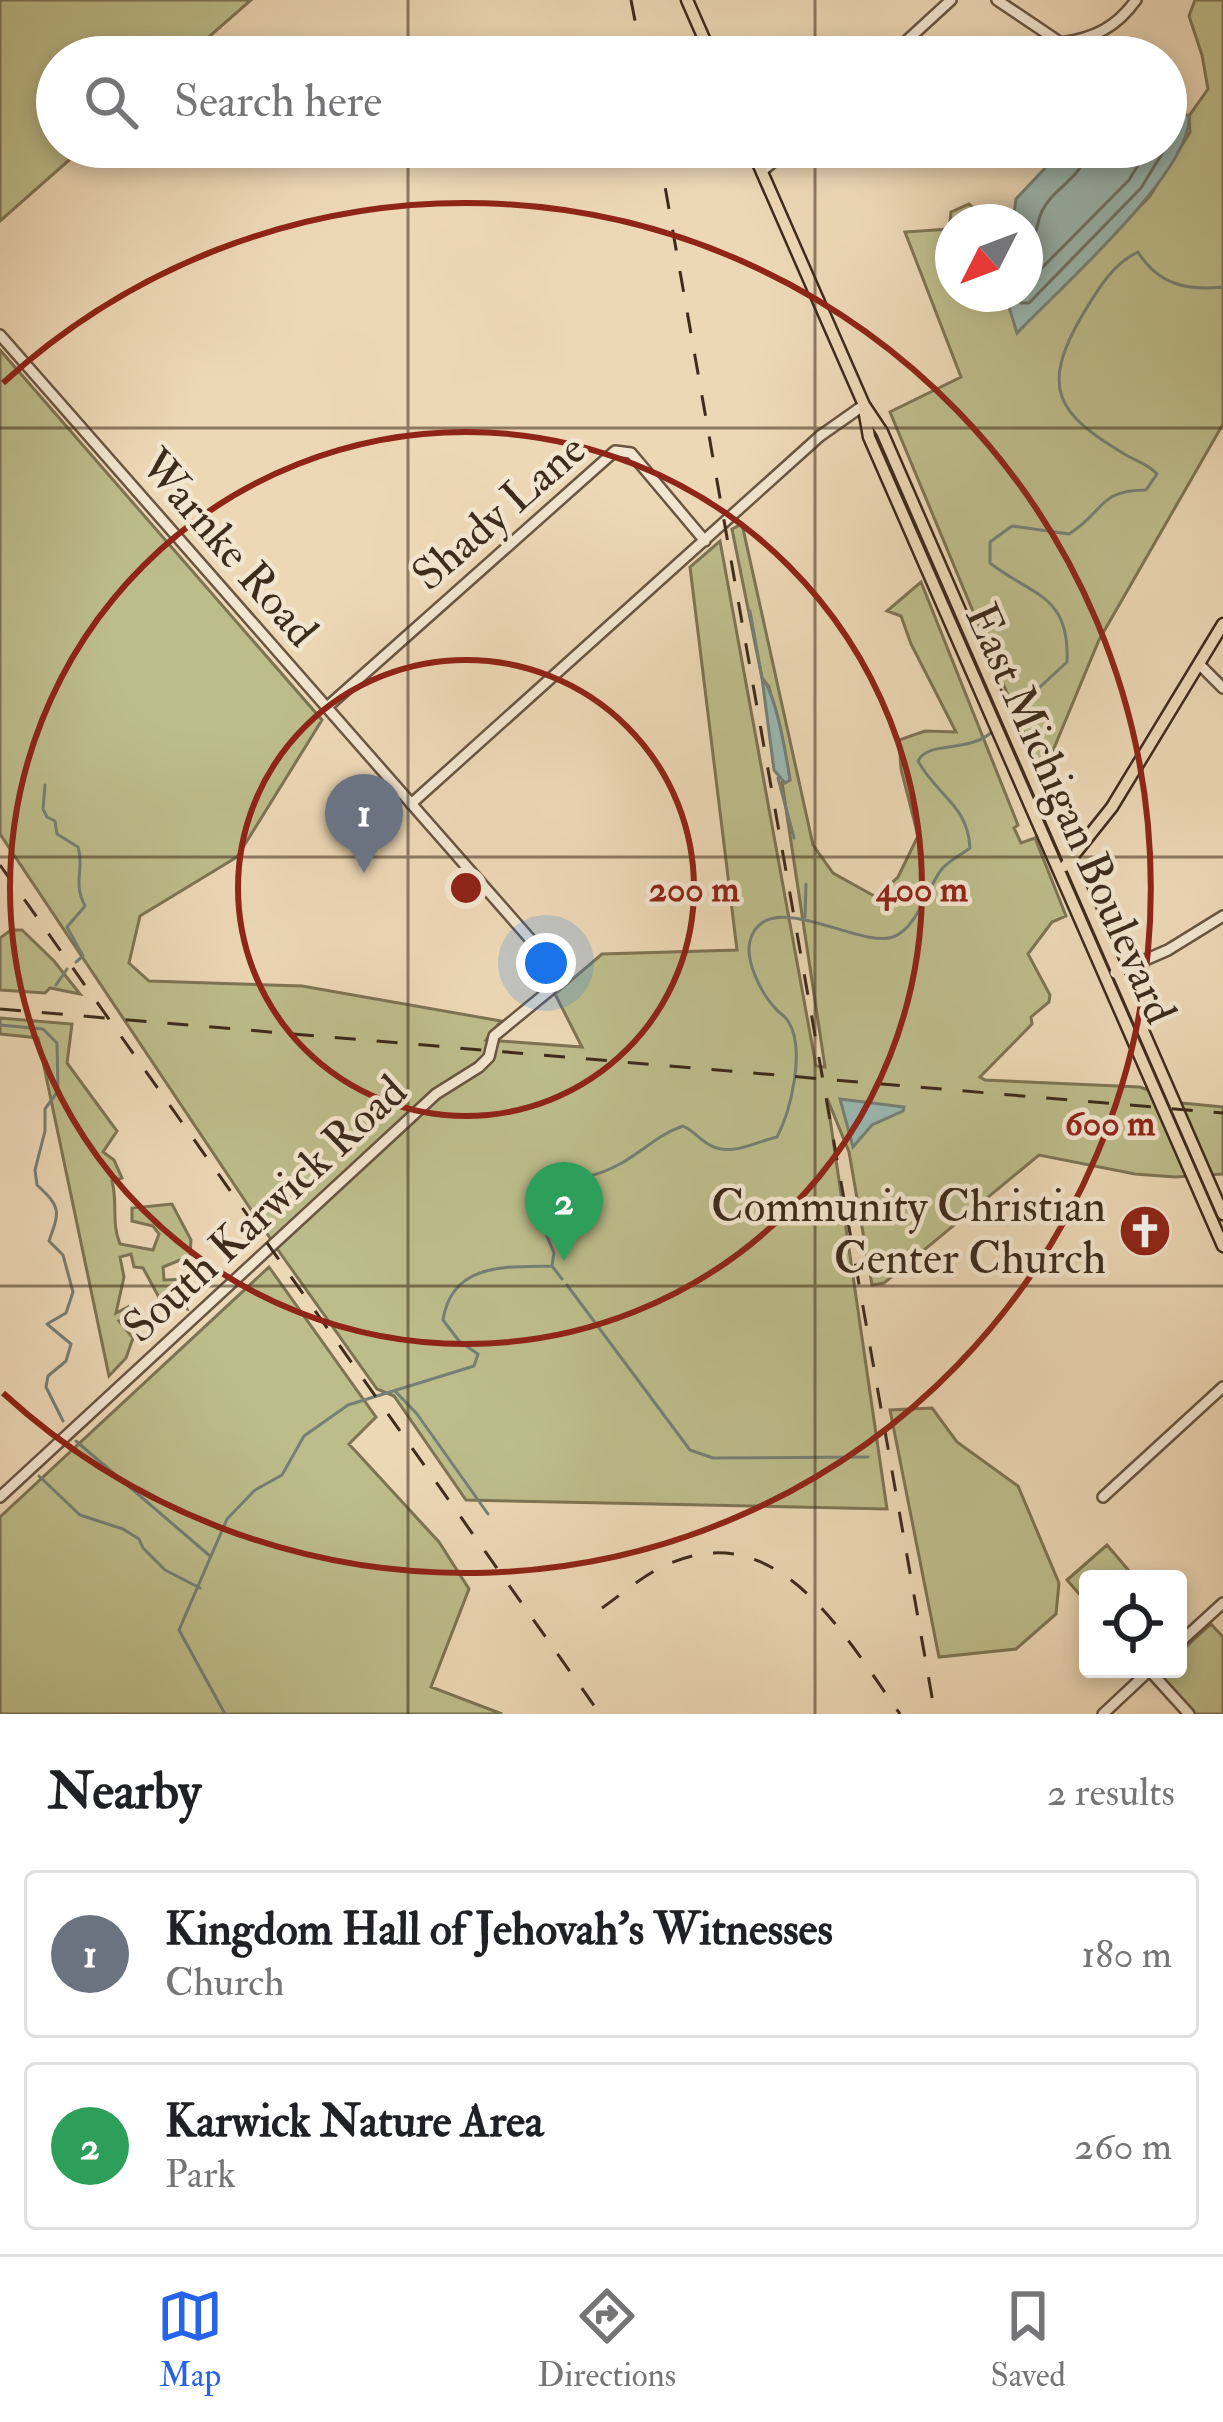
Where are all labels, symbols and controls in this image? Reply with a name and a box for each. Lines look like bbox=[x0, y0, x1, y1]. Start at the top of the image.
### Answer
search box bbox=[36, 36, 1187, 168]
icon: search bbox=[78, 69, 144, 135]
text: Search here bbox=[174, 74, 382, 130]
north arrow bbox=[935, 204, 1043, 312]
street label: Shady Lane bbox=[401, 422, 598, 603]
street label: Warnke Road bbox=[127, 437, 330, 659]
street label: East Michigan Boulevard bbox=[952, 595, 1188, 1032]
pin: 1 bbox=[325, 774, 403, 873]
centre of rings bbox=[445, 867, 487, 909]
text: 200 m bbox=[649, 867, 739, 912]
text: 400 m bbox=[875, 867, 968, 912]
your location bbox=[516, 933, 576, 993]
street label: South Karwick Road bbox=[112, 1064, 419, 1355]
text: 600 m bbox=[1065, 1101, 1155, 1146]
pin: 2 bbox=[525, 1162, 603, 1261]
place label: Community Christian Center Church bbox=[711, 1179, 1106, 1287]
church icon: Community Christian Center Church bbox=[1117, 1203, 1173, 1259]
map controls bbox=[1079, 1570, 1187, 1678]
button: locate bbox=[1079, 1570, 1187, 1678]
text: Nearby bbox=[48, 1760, 201, 1824]
text: 2 results bbox=[1047, 1768, 1175, 1817]
text: Kingdom Hall of Jehovah's Witnesses bbox=[165, 1902, 833, 1958]
text: 1 bbox=[83, 1930, 97, 1979]
text: 180 m bbox=[1081, 1930, 1172, 1979]
text: Church bbox=[165, 1958, 284, 2007]
text: Karwick Nature Area bbox=[165, 2094, 543, 2150]
text: 2 bbox=[80, 2122, 100, 2171]
text: 260 m bbox=[1074, 2122, 1172, 2171]
text: Park bbox=[165, 2150, 236, 2199]
tab: Map bbox=[157, 2283, 223, 2396]
tab: Directions bbox=[538, 2283, 676, 2396]
tab: Saved bbox=[990, 2283, 1066, 2396]

